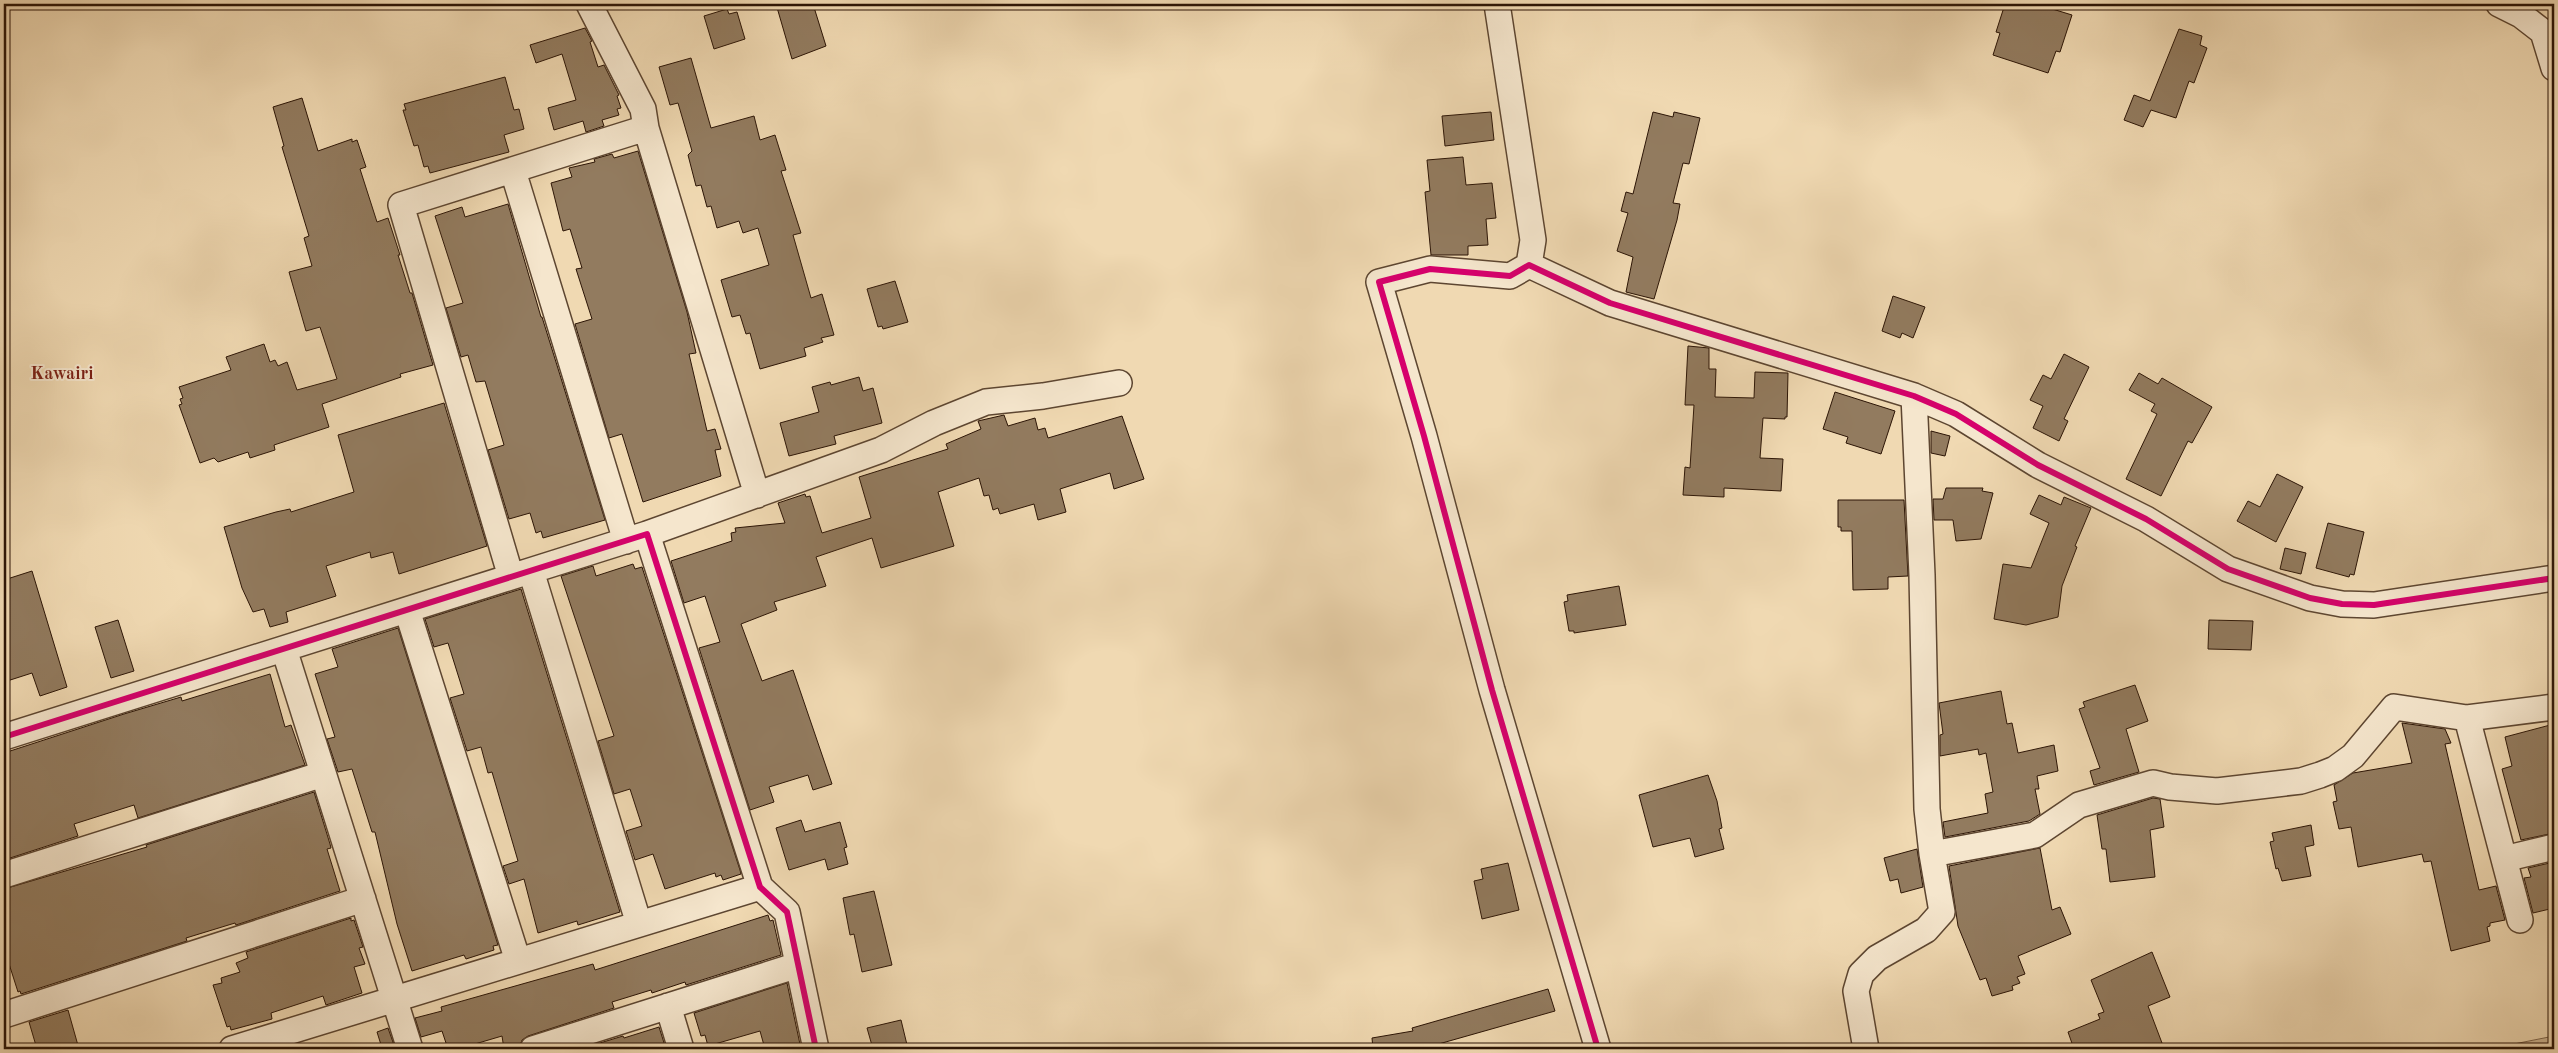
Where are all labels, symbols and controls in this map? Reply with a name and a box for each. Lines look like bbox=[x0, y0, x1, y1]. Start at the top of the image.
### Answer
district label: Kawairi bbox=[30, 365, 94, 383]

